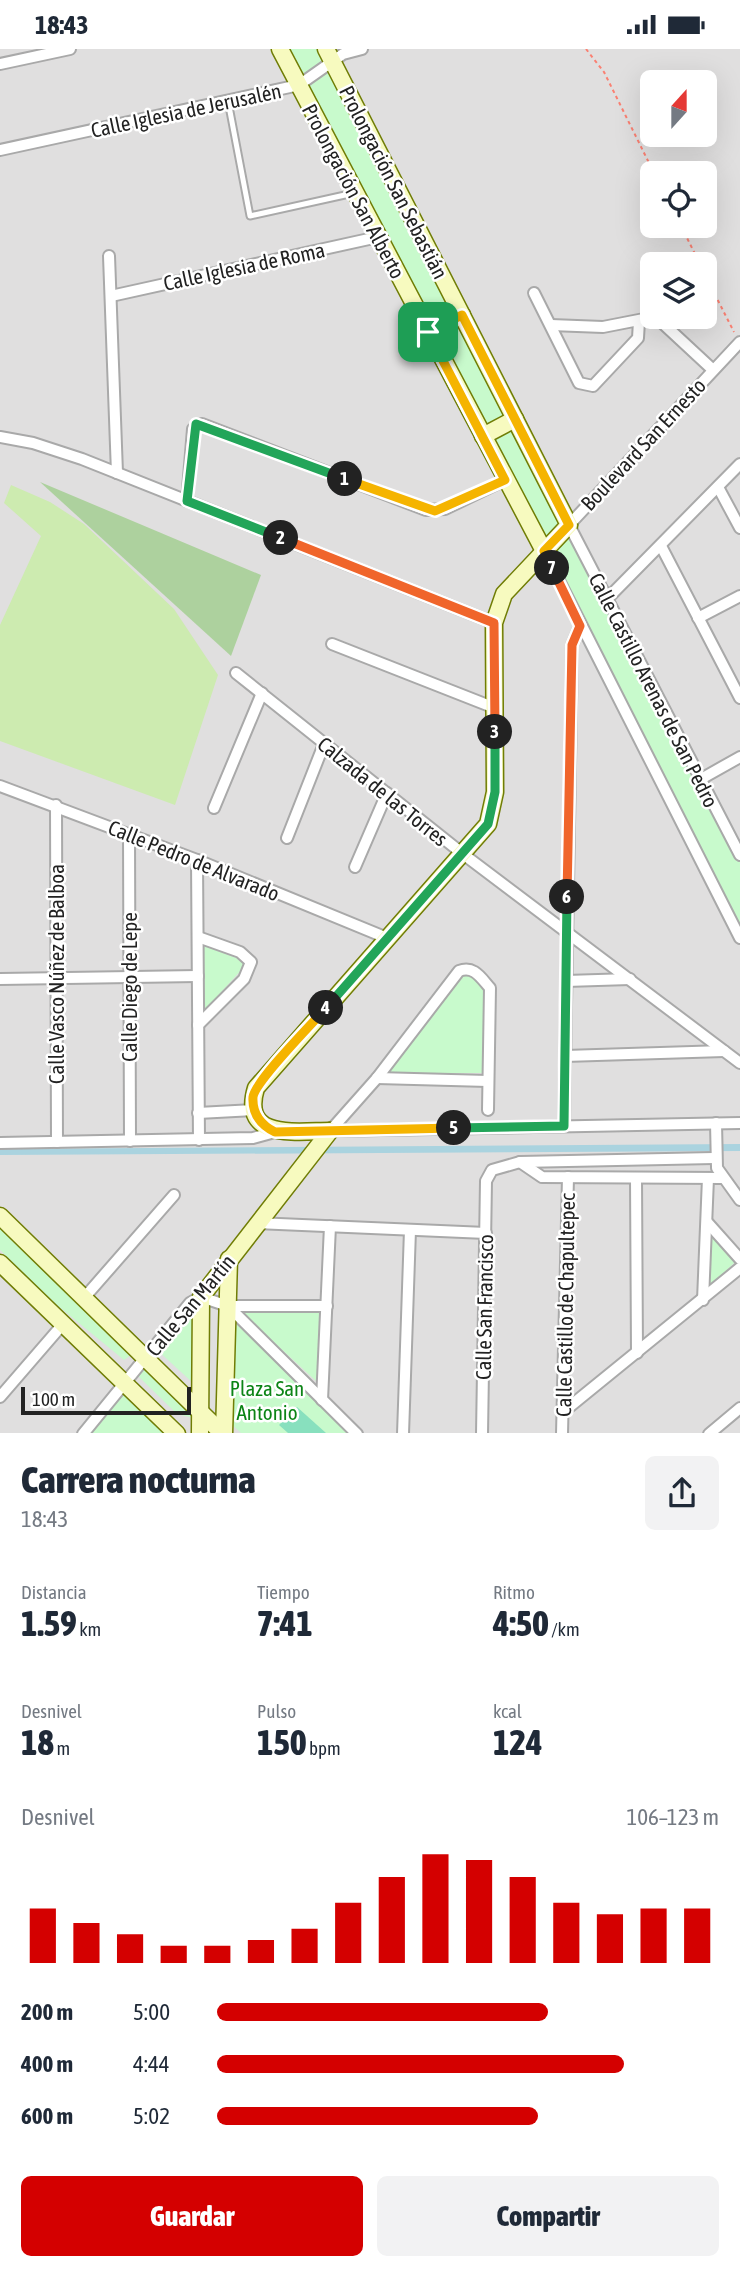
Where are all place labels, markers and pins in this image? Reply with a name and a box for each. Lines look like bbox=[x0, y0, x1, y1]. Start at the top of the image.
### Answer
pin bbox=[398, 302, 458, 362]
pin: 1 bbox=[328, 461, 362, 497]
pin: 2 bbox=[264, 521, 298, 555]
pin: 7 bbox=[534, 551, 570, 585]
pin: 3 bbox=[477, 715, 512, 749]
pin: 6 bbox=[550, 879, 584, 915]
pin: 4 bbox=[308, 991, 344, 1025]
pin: 5 bbox=[436, 1111, 472, 1145]

